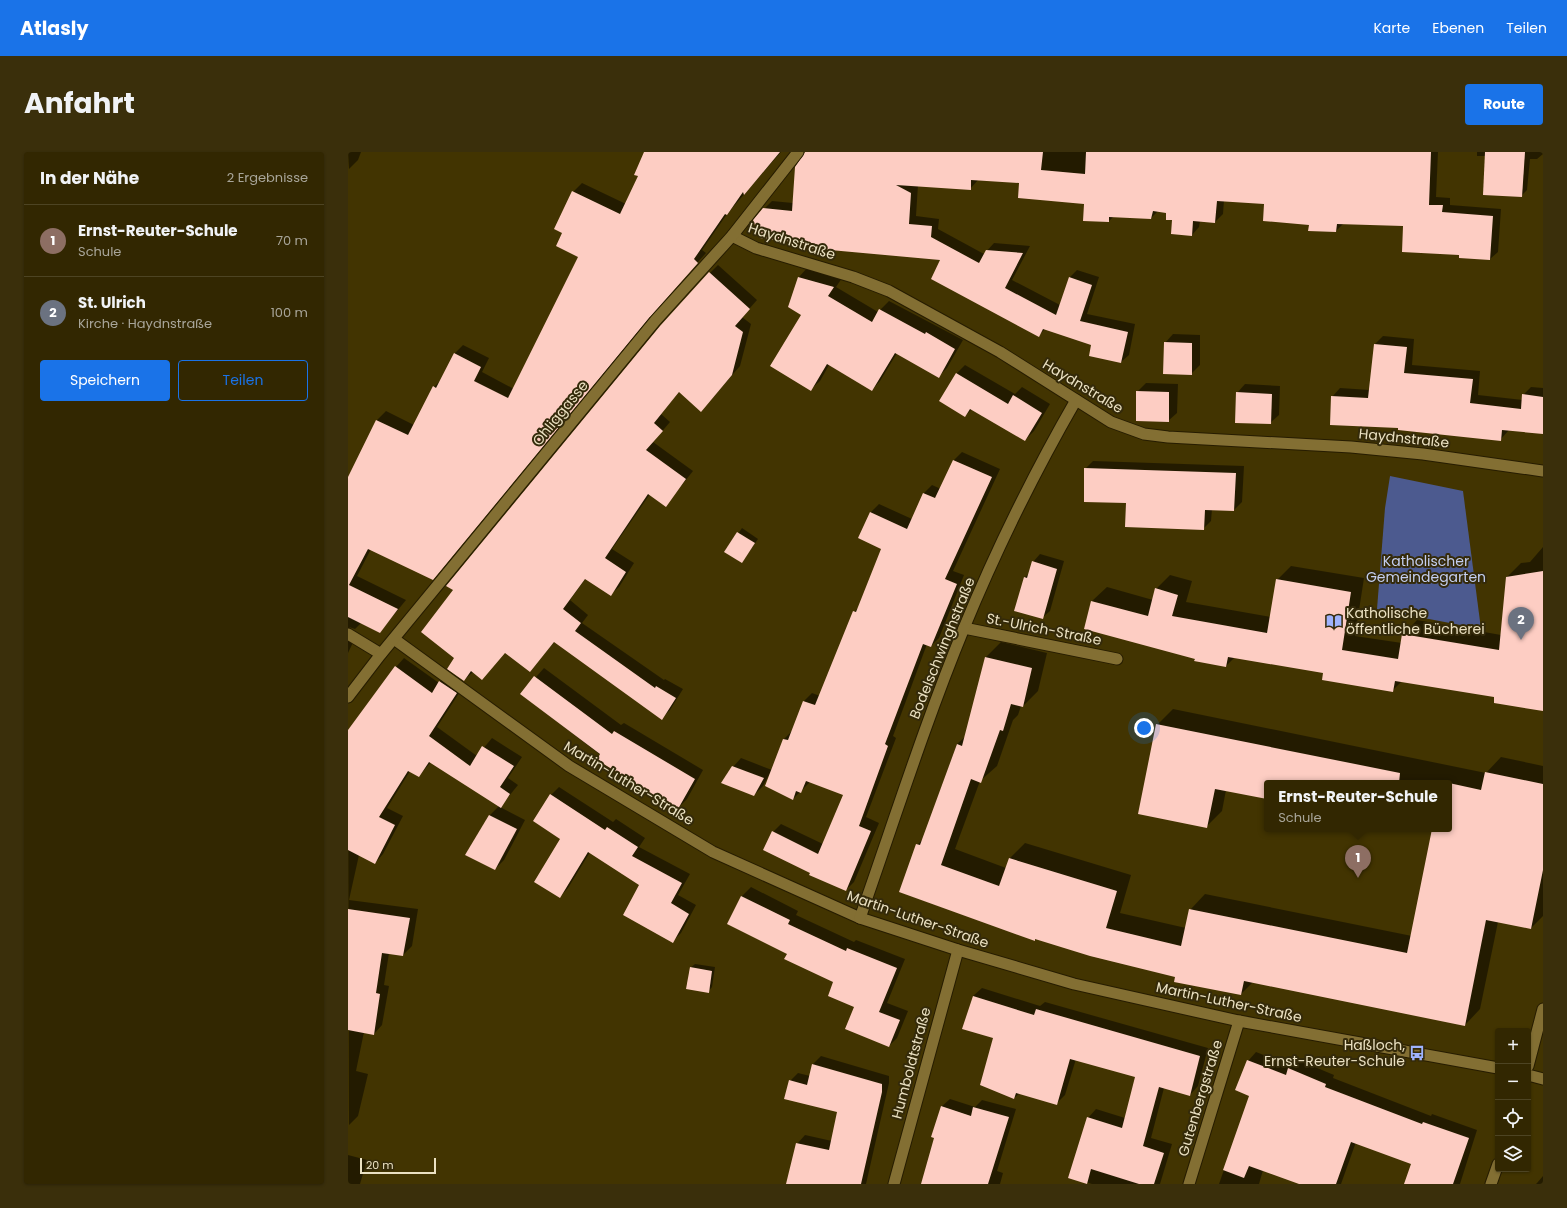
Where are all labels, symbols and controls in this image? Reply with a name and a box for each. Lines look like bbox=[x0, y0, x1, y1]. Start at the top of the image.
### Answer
text: Atlasly bbox=[20, 15, 88, 42]
text: Karte bbox=[1373, 18, 1410, 38]
text: Ebenen bbox=[1432, 18, 1484, 38]
text: Teilen bbox=[1506, 18, 1547, 38]
text: Anfahrt bbox=[24, 84, 135, 123]
button: Route bbox=[1465, 84, 1543, 125]
text: In der Nähe bbox=[40, 166, 139, 190]
text: 2 Ergebnisse bbox=[227, 168, 308, 187]
street label: Haydnstraße bbox=[746, 217, 839, 265]
text: Ernst-Reuter-Schule bbox=[78, 220, 238, 241]
text: 1 bbox=[51, 231, 55, 250]
text: 70 m bbox=[276, 231, 308, 250]
text: Schule bbox=[78, 242, 121, 261]
text: St. Ulrich bbox=[78, 292, 146, 313]
text: 2 bbox=[49, 303, 57, 322]
text: 100 m bbox=[271, 303, 308, 322]
text: Kirche · Haydnstraße bbox=[78, 314, 212, 333]
street label: Haydnstraße bbox=[1039, 354, 1127, 418]
button: Speichern bbox=[40, 360, 170, 401]
button: Teilen bbox=[178, 360, 308, 401]
street label: Ohliggasse bbox=[528, 376, 593, 450]
street label: Haydnstraße bbox=[1358, 423, 1450, 453]
park label: Katholischer Gemeindegarten bbox=[1366, 551, 1486, 587]
street label: Bodelschwinghstraße bbox=[904, 574, 980, 722]
place label: Katholische öffentliche Bücherei bbox=[1346, 603, 1485, 639]
pin: 2 bbox=[1508, 607, 1534, 640]
street label: St.-Ulrich-Straße bbox=[985, 608, 1104, 650]
library icon: Katholische öffentliche Bücherei bbox=[1325, 612, 1343, 630]
your location bbox=[1134, 718, 1154, 738]
street label: Martin-Luther-Straße bbox=[560, 736, 698, 830]
popup bbox=[1264, 780, 1452, 832]
text: Ernst-Reuter-Schule bbox=[1278, 786, 1438, 807]
text: Schule bbox=[1278, 808, 1322, 827]
pin: 1 bbox=[1345, 845, 1371, 878]
street label: Martin-Luther-Straße bbox=[844, 885, 992, 953]
street label: Martin-Luther-Straße bbox=[1154, 977, 1304, 1027]
street label: Humboldtstraße bbox=[886, 1005, 936, 1121]
map controls bbox=[1495, 1028, 1531, 1172]
button: + bbox=[1495, 1028, 1531, 1064]
place label: Haßloch, Ernst-Reuter-Schule bbox=[1264, 1035, 1405, 1071]
street label: Gutenbergstraße bbox=[1173, 1037, 1227, 1159]
bus stop icon: Haßloch, Ernst-Reuter-Schule bbox=[1408, 1044, 1426, 1062]
button: − bbox=[1495, 1064, 1531, 1100]
button: locate bbox=[1495, 1100, 1531, 1136]
button: layers bbox=[1495, 1136, 1531, 1172]
scale bar bbox=[360, 1156, 436, 1175]
text: 20 m bbox=[366, 1157, 394, 1173]

